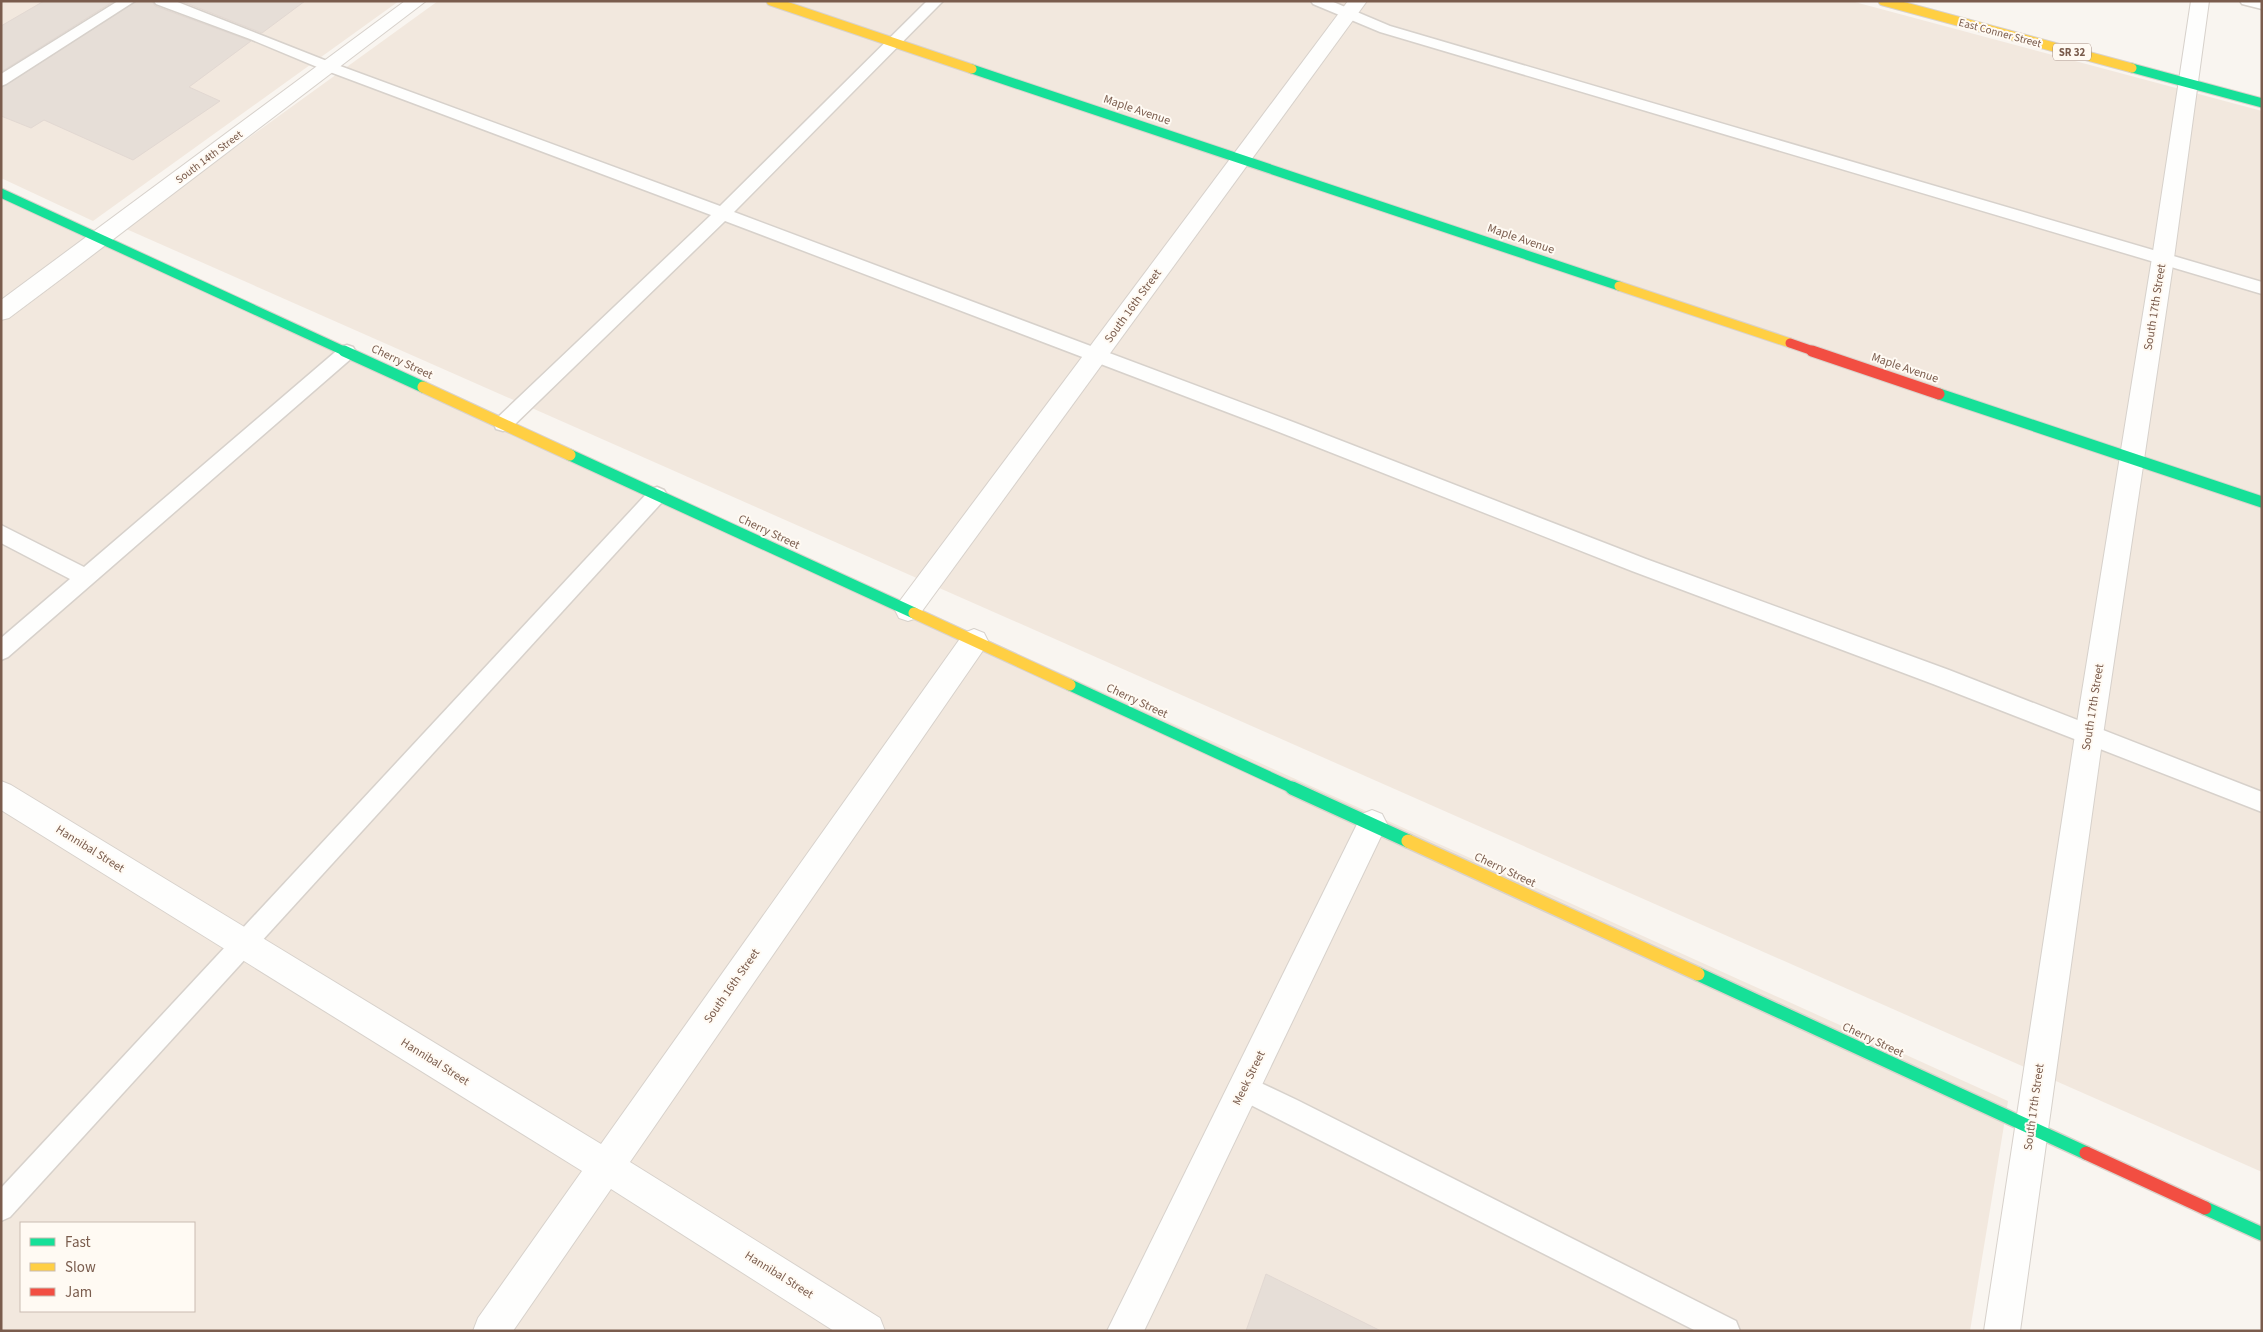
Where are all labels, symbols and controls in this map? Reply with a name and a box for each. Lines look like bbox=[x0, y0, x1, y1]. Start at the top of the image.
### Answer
street label: East Conner Street bbox=[1957, 15, 2043, 51]
road number: SR 32 bbox=[2053, 44, 2091, 61]
street label: Maple Avenue bbox=[1101, 91, 1173, 129]
street label: South 14th Street bbox=[172, 127, 246, 187]
street label: Maple Avenue bbox=[1485, 220, 1557, 258]
street label: South 17th Street bbox=[2140, 263, 2170, 351]
street label: South 16th Street bbox=[1100, 266, 1166, 346]
street label: Cherry Street bbox=[368, 340, 436, 384]
street label: Maple Avenue bbox=[1869, 349, 1941, 387]
street label: Cherry Street bbox=[735, 510, 803, 554]
street label: South 17th Street bbox=[2078, 663, 2108, 751]
street label: Cherry Street bbox=[1103, 679, 1171, 723]
street label: Hannibal Street bbox=[52, 821, 128, 877]
street label: Cherry Street bbox=[1471, 848, 1539, 892]
street label: South 16th Street bbox=[700, 945, 764, 1027]
street label: Cherry Street bbox=[1839, 1018, 1907, 1062]
street label: Hannibal Street bbox=[397, 1034, 473, 1090]
street label: Meek Street bbox=[1228, 1048, 1270, 1108]
street label: South 17th Street bbox=[2020, 1063, 2048, 1151]
legend bbox=[20, 1222, 195, 1312]
text: Fast bbox=[65, 1232, 91, 1253]
street label: Hannibal Street bbox=[741, 1247, 817, 1303]
text: Slow bbox=[65, 1257, 96, 1278]
text: Jam bbox=[65, 1282, 92, 1303]

